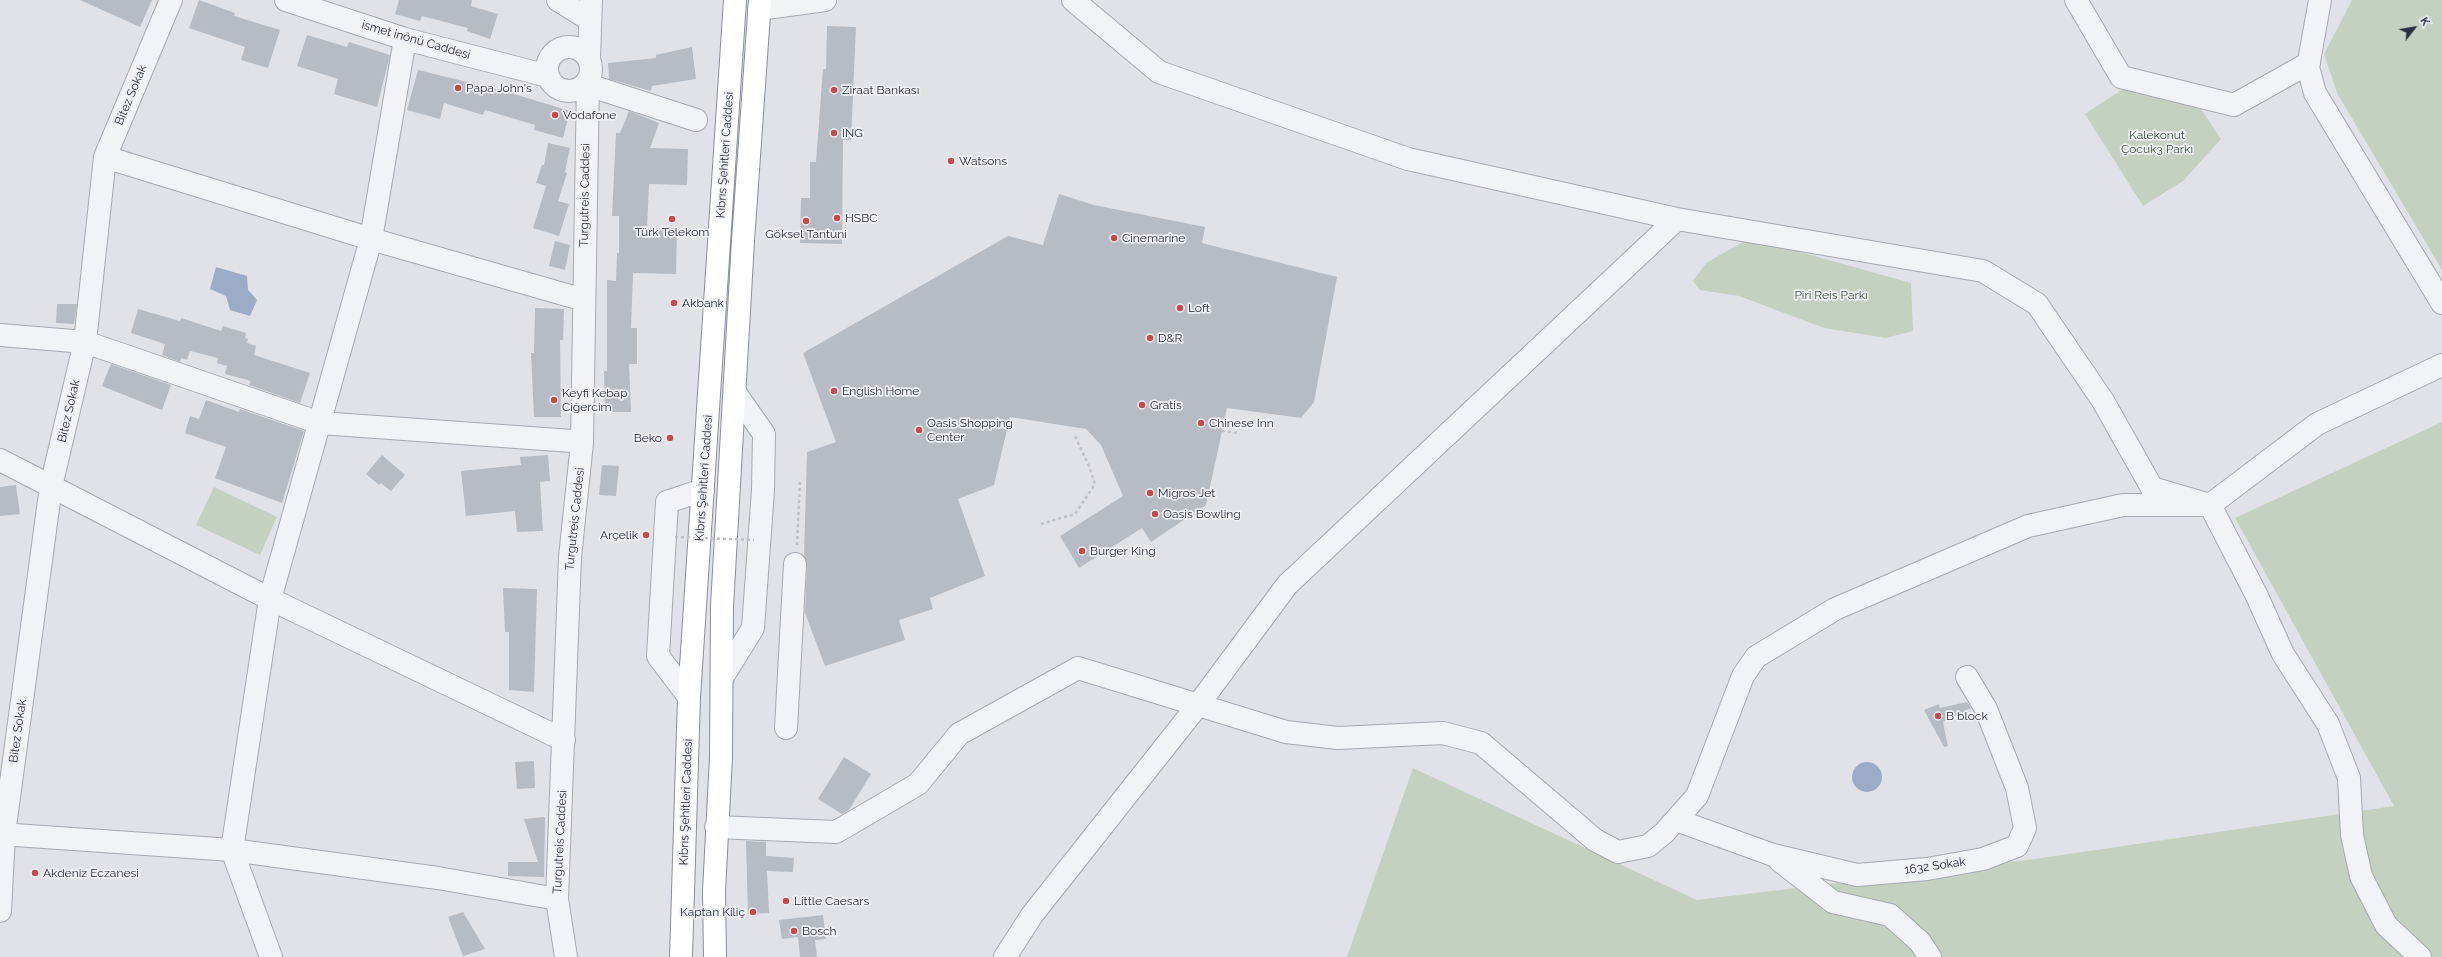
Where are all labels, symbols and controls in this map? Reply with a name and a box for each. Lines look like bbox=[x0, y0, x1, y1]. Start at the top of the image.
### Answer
north arrow bbox=[2394, 8, 2434, 48]
text: K bbox=[2417, 15, 2432, 28]
street label: ismet inönü Caddesi bbox=[360, 18, 472, 62]
street label: Bitez Sokak bbox=[112, 63, 150, 127]
place label: Papa John's bbox=[466, 81, 532, 95]
marker: Papa John's bbox=[453, 83, 463, 93]
place label: Ziraat Bankası bbox=[842, 83, 919, 97]
marker: Ziraat Bankası bbox=[829, 85, 839, 95]
street label: Kıbrıs Şehitleri Caddesi bbox=[713, 91, 737, 219]
place label: Vodafone bbox=[563, 108, 616, 122]
marker: Vodafone bbox=[550, 110, 560, 120]
place label: ING bbox=[842, 126, 863, 140]
marker: ING bbox=[829, 128, 839, 138]
park label: Kalekonut Çocuk3 Parkı bbox=[2121, 128, 2193, 156]
street label: Turgutreis Caddesi bbox=[577, 143, 593, 247]
place label: Watsons bbox=[959, 154, 1007, 168]
marker: Watsons bbox=[946, 156, 956, 166]
place label: HSBC bbox=[845, 211, 877, 225]
marker: HSBC bbox=[832, 213, 842, 223]
marker: Türk Telekom bbox=[667, 214, 677, 224]
marker: Göksel Tantuni bbox=[801, 216, 811, 226]
place label: Türk Telekom bbox=[635, 225, 709, 239]
place label: Göksel Tantuni bbox=[765, 227, 847, 241]
place label: Cinemarine bbox=[1122, 231, 1185, 245]
marker: Cinemarine bbox=[1109, 233, 1119, 243]
park label: Piri Reis Parkı bbox=[1794, 288, 1868, 302]
place label: Akbank bbox=[682, 296, 724, 310]
marker: Akbank bbox=[669, 298, 679, 308]
place label: Loft bbox=[1188, 301, 1210, 315]
marker: Loft bbox=[1175, 303, 1185, 313]
place label: D&R bbox=[1158, 331, 1182, 345]
marker: D&R bbox=[1145, 333, 1155, 343]
street label: Bitez Sokak bbox=[55, 378, 83, 444]
place label: English Home bbox=[842, 384, 919, 398]
place label: Keyfi Kebap Ciğercim bbox=[562, 386, 628, 414]
marker: English Home bbox=[829, 386, 839, 396]
marker: Keyfi Kebap Ciğercim bbox=[549, 395, 559, 405]
place label: Gratis bbox=[1150, 398, 1182, 412]
marker: Gratis bbox=[1137, 400, 1147, 410]
street label: Kıbrıs Şehitleri Caddesi bbox=[692, 414, 716, 542]
place label: Oasis Shopping Center bbox=[927, 416, 1013, 444]
place label: Chinese Inn bbox=[1209, 416, 1274, 430]
marker: Chinese Inn bbox=[1196, 418, 1206, 428]
marker: Oasis Shopping Center bbox=[914, 425, 924, 435]
place label: Beko bbox=[634, 431, 662, 445]
marker: Beko bbox=[665, 433, 675, 443]
street label: Turgutreis Caddesi bbox=[562, 467, 588, 571]
place label: Migros Jet bbox=[1158, 486, 1215, 500]
marker: Migros Jet bbox=[1145, 488, 1155, 498]
place label: Oasis Bowling bbox=[1163, 507, 1241, 521]
marker: Oasis Bowling bbox=[1150, 509, 1160, 519]
place label: Arçelik bbox=[600, 528, 638, 542]
marker: Arçelik bbox=[641, 530, 651, 540]
place label: Burger King bbox=[1090, 544, 1156, 558]
marker: Burger King bbox=[1077, 546, 1087, 556]
street label: Bitez Sokak bbox=[6, 698, 30, 764]
place label: B block bbox=[1946, 709, 1988, 723]
marker: B block bbox=[1933, 711, 1943, 721]
street label: Kıbrıs Şehitleri Caddesi bbox=[677, 738, 695, 866]
street label: Turgutreis Caddesi bbox=[550, 790, 570, 894]
street label: 1632 Sokak bbox=[1903, 855, 1967, 877]
place label: Akdeniz Eczanesi bbox=[43, 866, 139, 880]
marker: Akdeniz Eczanesi bbox=[30, 868, 40, 878]
place label: Little Caesars bbox=[794, 894, 869, 908]
marker: Little Caesars bbox=[781, 896, 791, 906]
place label: Kaptan Kiliç bbox=[680, 905, 745, 919]
marker: Kaptan Kiliç bbox=[748, 907, 758, 917]
place label: Bosch bbox=[802, 924, 837, 938]
marker: Bosch bbox=[789, 926, 799, 936]

